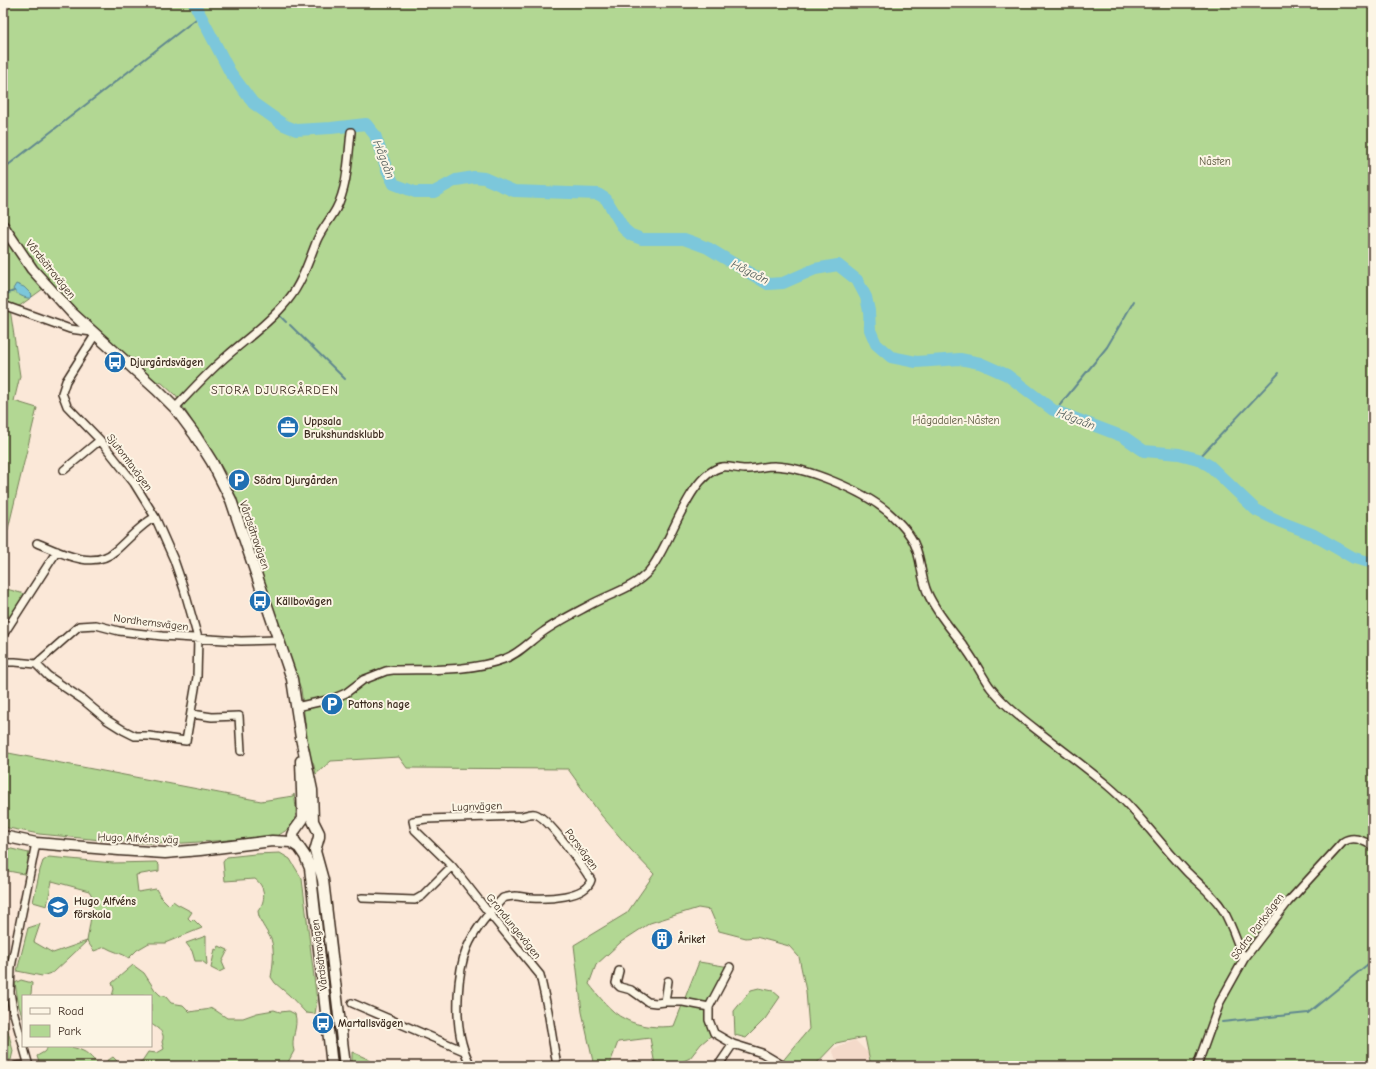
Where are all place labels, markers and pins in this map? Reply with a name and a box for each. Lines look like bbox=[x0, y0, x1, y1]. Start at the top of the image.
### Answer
bus stop icon: Djurgårdsvägen bbox=[102, 349, 128, 375]
place label: Djurgårdsvägen bbox=[130, 356, 203, 369]
office icon: Uppsala Brukshundsklubb bbox=[275, 414, 301, 440]
place label: Uppsala Brukshundsklubb bbox=[304, 415, 384, 441]
parking icon: Södra Djurgården bbox=[226, 467, 252, 493]
place label: Södra Djurgården bbox=[254, 474, 337, 487]
bus stop icon: Källbovägen bbox=[247, 588, 273, 614]
place label: Källbovägen bbox=[276, 595, 332, 608]
parking icon: Pattons hage bbox=[319, 691, 345, 717]
place label: Pattons hage bbox=[348, 698, 410, 711]
school or university icon: Hugo Alfvéns förskola bbox=[45, 894, 71, 920]
place label: Hugo Alfvéns förskola bbox=[73, 895, 136, 921]
building icon: Åriket bbox=[649, 926, 675, 952]
place label: Åriket bbox=[678, 931, 706, 946]
bus stop icon: Martallsvägen bbox=[310, 1010, 336, 1036]
place label: Martallsvägen bbox=[338, 1017, 403, 1030]

